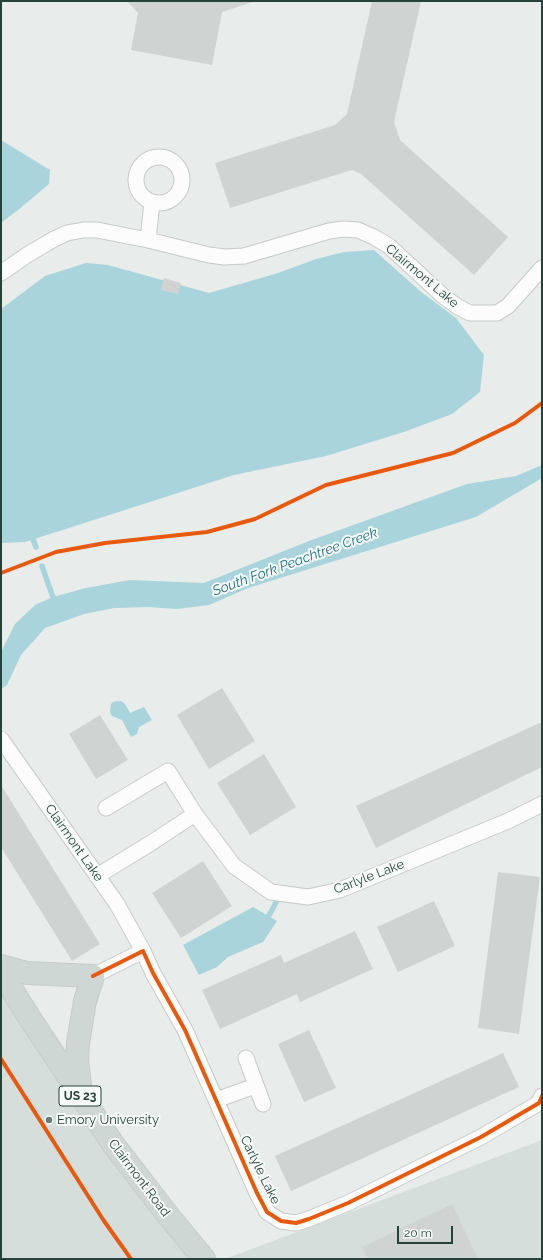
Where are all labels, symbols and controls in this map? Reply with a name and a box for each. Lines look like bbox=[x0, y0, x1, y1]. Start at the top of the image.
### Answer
street label: Clairmont Lake bbox=[382, 241, 462, 311]
water label: South Fork Peachtree Creek bbox=[210, 524, 380, 600]
street label: Clairmont Lake bbox=[42, 801, 106, 885]
street label: Carlyle Lake bbox=[332, 856, 406, 898]
road number: US 23 bbox=[59, 1086, 101, 1106]
place label: Emory University bbox=[57, 1112, 159, 1128]
marker: Emory University bbox=[44, 1115, 54, 1125]
street label: Carlyle Lake bbox=[237, 1133, 283, 1207]
street label: Clairmont Road bbox=[105, 1136, 173, 1220]
scale bar bbox=[399, 1218, 455, 1244]
text: 20 m bbox=[404, 1226, 432, 1240]

